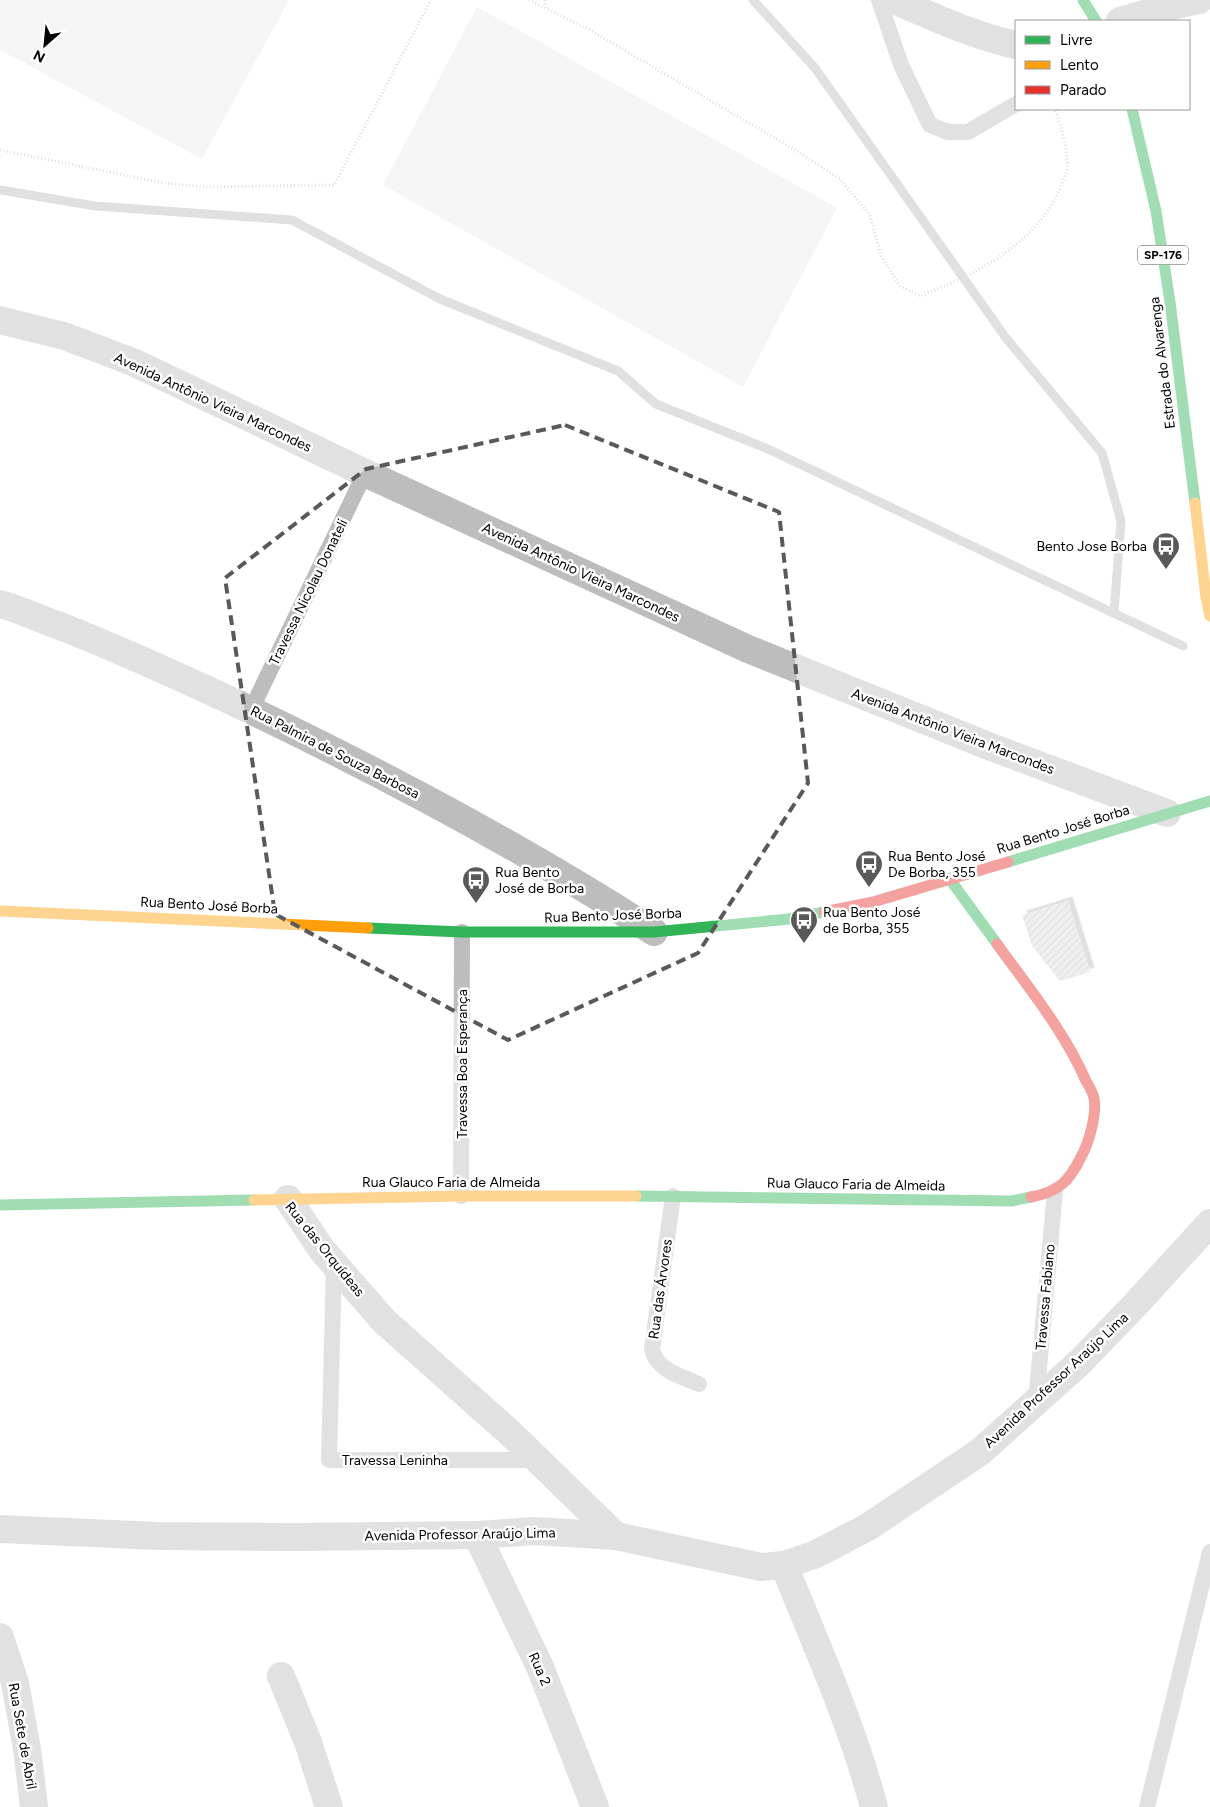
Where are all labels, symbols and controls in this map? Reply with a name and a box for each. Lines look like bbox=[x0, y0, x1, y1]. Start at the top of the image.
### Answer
north arrow bbox=[20, 20, 70, 70]
legend bbox=[1015, 20, 1190, 110]
text: Livre bbox=[1060, 31, 1092, 49]
text: N bbox=[31, 46, 48, 66]
text: Lento bbox=[1060, 56, 1099, 74]
text: Parado bbox=[1060, 81, 1107, 99]
road number: SP-176 bbox=[1138, 246, 1188, 264]
street label: Estrada do Alvarenga bbox=[1146, 296, 1179, 430]
street label: Avenida Antônio Vieira Marcondes bbox=[111, 349, 314, 456]
street label: Travessa Nicolau Donateli bbox=[266, 516, 351, 668]
street label: Avenida Antônio Vieira Marcondes bbox=[479, 519, 682, 626]
bus stop icon: Bento Jose Borba bbox=[1151, 531, 1181, 570]
place label: Bento Jose Borba bbox=[1036, 538, 1147, 555]
street label: Avenida Antônio Vieira Marcondes bbox=[849, 685, 1057, 778]
street label: Rua Palmira de Souza Barbosa bbox=[247, 702, 422, 803]
street label: Rua Bento José Borba bbox=[995, 801, 1131, 858]
place label: Rua Bento José De Borba, 355 bbox=[888, 848, 986, 881]
bus stop icon: Rua Bento José De Borba, 355 bbox=[854, 849, 884, 888]
place label: Rua Bento José de Borba bbox=[495, 864, 584, 897]
bus stop icon: Rua Bento José de Borba bbox=[461, 865, 491, 904]
street label: Rua Bento José Borba bbox=[140, 893, 278, 918]
place label: Rua Bento José de Borba, 355 bbox=[823, 904, 921, 937]
street label: Rua Bento José Borba bbox=[544, 905, 682, 926]
bus stop icon: Rua Bento José de Borba, 355 bbox=[789, 905, 819, 944]
street label: Travessa Boa Esperança bbox=[454, 989, 471, 1139]
street label: Rua Glauco Faria de Almeida bbox=[362, 1174, 540, 1191]
street label: Rua Glauco Faria de Almeida bbox=[767, 1174, 945, 1195]
street label: Rua das Orquídeas bbox=[281, 1199, 368, 1300]
street label: Rua das Árvores bbox=[645, 1238, 676, 1340]
street label: Travessa Fabiano bbox=[1032, 1243, 1059, 1351]
street label: Avenida Professor Araújo Lima bbox=[981, 1309, 1132, 1452]
street label: Travessa Leninha bbox=[342, 1452, 448, 1469]
street label: Avenida Professor Araújo Lima bbox=[364, 1524, 556, 1545]
street label: Rua 2 bbox=[525, 1650, 554, 1689]
street label: Rua Sete de Abril bbox=[5, 1682, 40, 1791]

